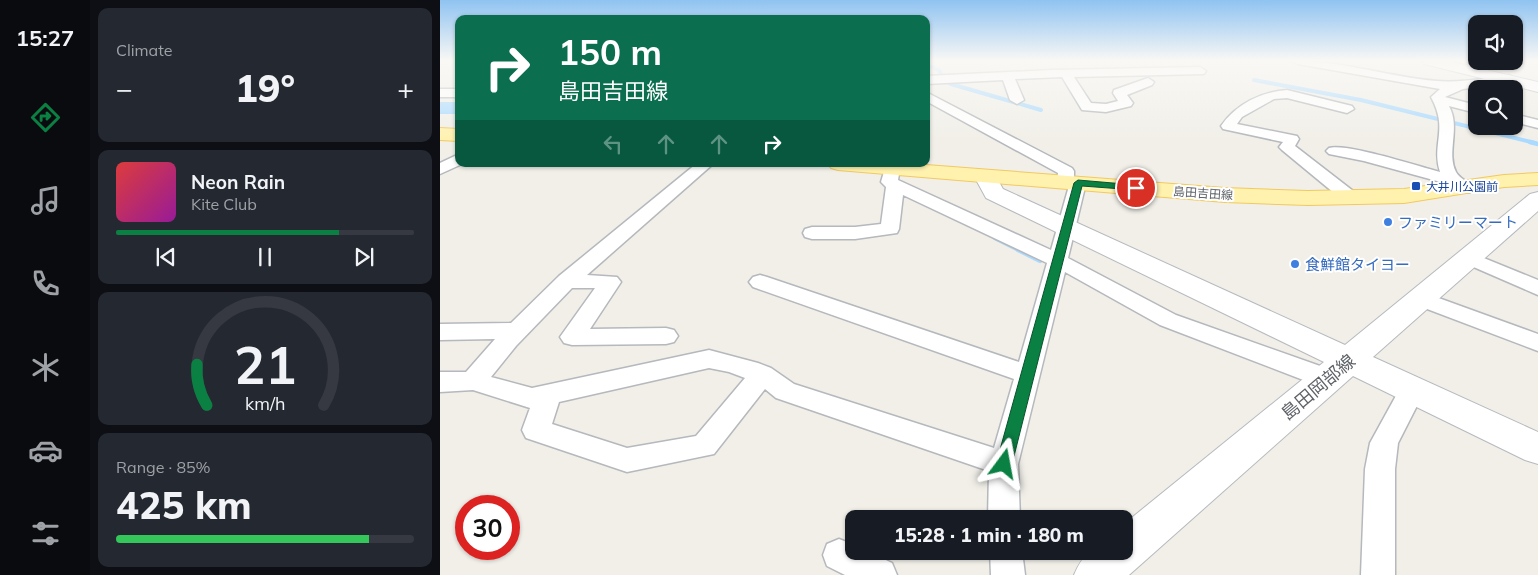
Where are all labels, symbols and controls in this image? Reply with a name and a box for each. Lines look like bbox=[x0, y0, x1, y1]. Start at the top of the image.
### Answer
map controls bbox=[1468, 15, 1523, 135]
button: sound bbox=[1468, 15, 1523, 70]
text: 15:27 bbox=[16, 24, 74, 52]
text: 150 m bbox=[558, 30, 662, 74]
icon: right bbox=[475, 35, 540, 100]
text: Climate bbox=[116, 40, 172, 60]
text: 19° bbox=[235, 64, 295, 112]
text: − bbox=[116, 71, 133, 106]
text: + bbox=[397, 71, 414, 106]
text: 島田吉田線 bbox=[558, 77, 668, 105]
button: search bbox=[1468, 80, 1523, 135]
icon: directions bbox=[28, 100, 63, 135]
icon: left bbox=[599, 130, 627, 158]
icon: ahead bbox=[652, 130, 680, 158]
icon: ahead bbox=[705, 130, 733, 158]
icon: right bbox=[758, 130, 786, 158]
pin bbox=[1115, 167, 1157, 209]
text: Neon Rain bbox=[191, 170, 285, 194]
icon: arrive bbox=[1122, 174, 1150, 202]
place label: 大井川公園前 bbox=[1426, 179, 1498, 194]
marker: 大井川公園前 bbox=[1410, 180, 1422, 192]
icon: music bbox=[28, 183, 63, 218]
street label: 島田吉田線 bbox=[1173, 183, 1233, 203]
text: Kite Club bbox=[191, 194, 257, 214]
place label: ファミリーマート bbox=[1398, 213, 1518, 232]
marker: ファミリーマート bbox=[1382, 216, 1394, 228]
icon: previous bbox=[152, 243, 180, 271]
icon: pause bbox=[251, 243, 279, 271]
icon: next bbox=[350, 243, 378, 271]
place label: 食鮮館タイヨー bbox=[1305, 255, 1410, 274]
marker: 食鮮館タイヨー bbox=[1289, 258, 1301, 270]
icon: phone bbox=[28, 266, 63, 301]
text: 21 bbox=[234, 332, 296, 397]
street label: 島田岡部線 bbox=[1276, 349, 1360, 425]
icon: climate bbox=[28, 350, 63, 385]
text: km/h bbox=[245, 392, 285, 414]
icon: car bbox=[28, 433, 63, 468]
position arrow bbox=[977, 437, 1029, 489]
text: Range · 85% bbox=[116, 457, 211, 477]
text: 425 km bbox=[116, 481, 252, 529]
speed limit sign: 30 bbox=[455, 495, 520, 560]
icon: filters bbox=[28, 516, 63, 551]
text: 15:28 · 1 min · 180 m bbox=[894, 523, 1084, 547]

